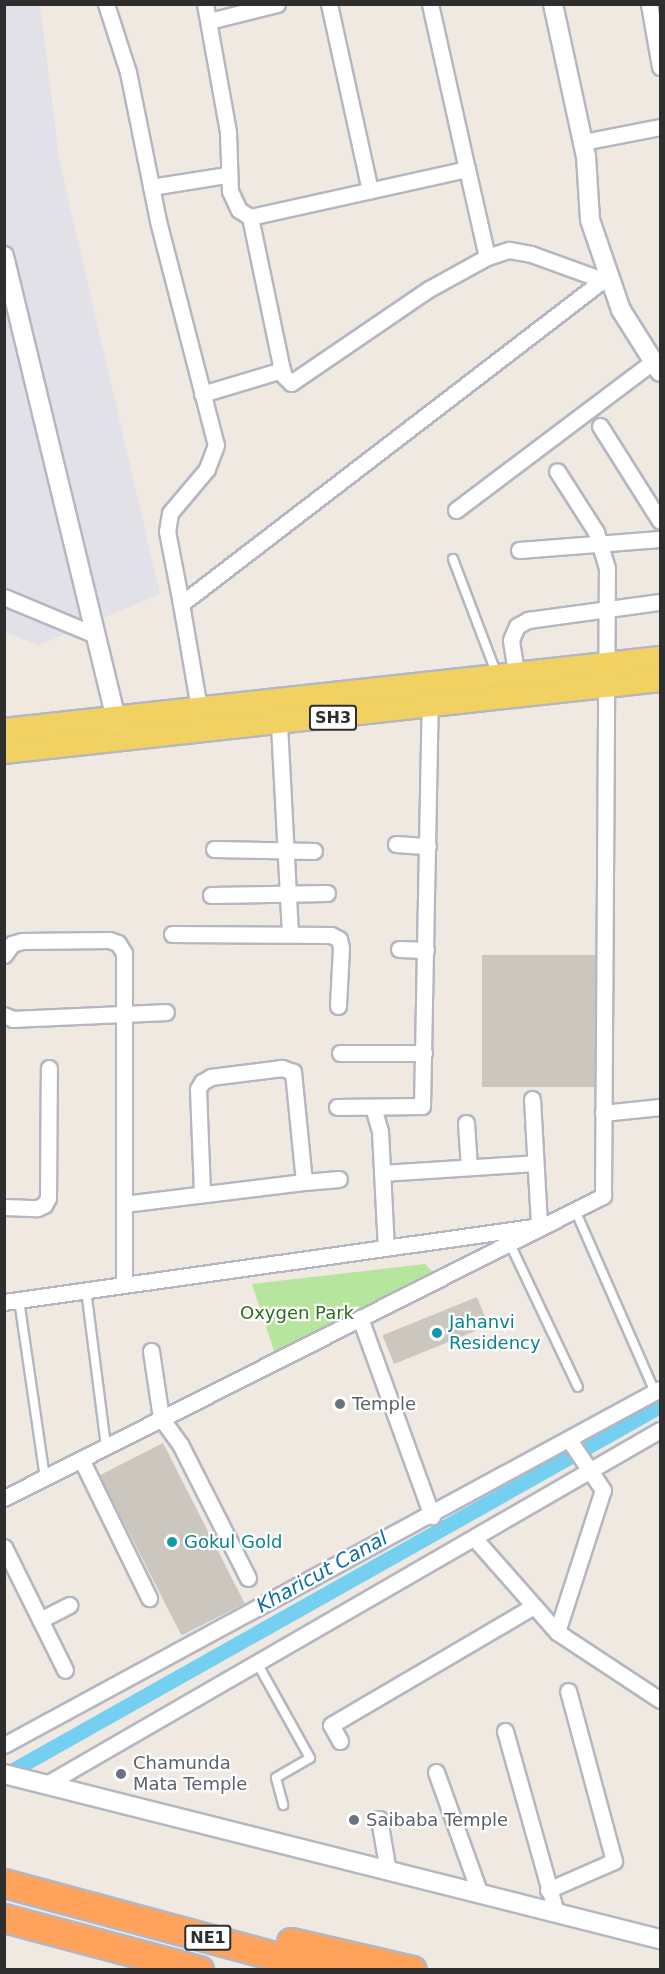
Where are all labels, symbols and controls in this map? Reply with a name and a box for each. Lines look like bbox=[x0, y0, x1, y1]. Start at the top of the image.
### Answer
road number: SH3 bbox=[308, 705, 358, 731]
park label: Oxygen Park bbox=[240, 1302, 354, 1324]
place label: Jahanvi Residency bbox=[449, 1312, 541, 1354]
marker: Jahanvi Residency bbox=[430, 1326, 444, 1340]
place label: Temple bbox=[352, 1393, 416, 1415]
marker: Temple bbox=[333, 1397, 347, 1411]
water label: Kharicut Canal bbox=[252, 1526, 392, 1618]
place label: Gokul Gold bbox=[184, 1531, 282, 1553]
marker: Gokul Gold bbox=[165, 1535, 179, 1549]
place label: Chamunda Mata Temple bbox=[133, 1753, 247, 1796]
marker: Chamunda Mata Temple bbox=[114, 1767, 128, 1781]
place label: Saibaba Temple bbox=[366, 1809, 508, 1831]
marker: Saibaba Temple bbox=[347, 1813, 361, 1827]
road number: NE1 bbox=[184, 1925, 232, 1951]

